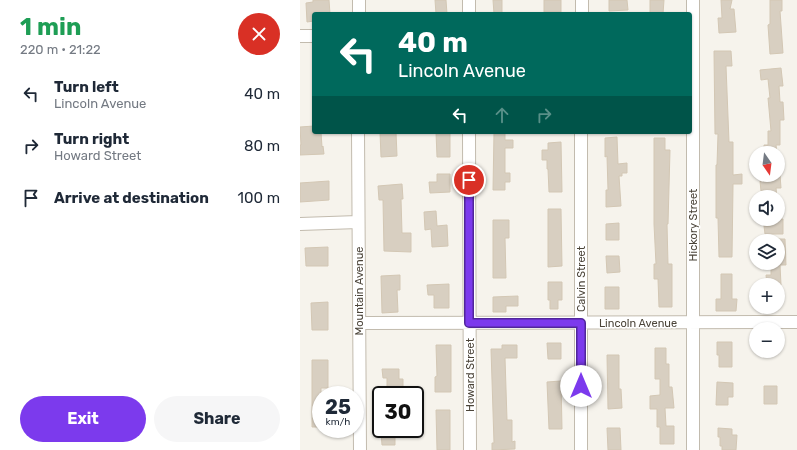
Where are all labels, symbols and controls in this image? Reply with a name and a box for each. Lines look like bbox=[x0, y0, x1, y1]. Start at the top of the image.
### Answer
text: 1 min bbox=[20, 13, 81, 41]
button: close bbox=[238, 13, 280, 55]
text: 40 m bbox=[398, 26, 468, 59]
icon: left bbox=[332, 28, 384, 80]
text: 220 m · 21:22 bbox=[20, 42, 101, 57]
text: Lincoln Avenue bbox=[398, 60, 526, 82]
text: Turn left bbox=[54, 78, 119, 96]
icon: left bbox=[20, 83, 42, 105]
text: 40 m bbox=[244, 85, 280, 103]
text: Lincoln Avenue bbox=[54, 96, 146, 111]
icon: left bbox=[449, 104, 471, 126]
icon: ahead bbox=[491, 104, 513, 126]
icon: right bbox=[533, 104, 555, 126]
text: Turn right bbox=[54, 130, 129, 148]
icon: right bbox=[20, 135, 42, 157]
text: 80 m bbox=[244, 137, 280, 155]
north arrow bbox=[749, 146, 785, 182]
map controls bbox=[749, 146, 785, 358]
text: Howard Street bbox=[54, 148, 141, 163]
pin bbox=[452, 163, 486, 197]
icon: arrive bbox=[458, 169, 480, 191]
icon: arrive bbox=[20, 187, 42, 209]
street label: Hickory Street bbox=[687, 188, 700, 261]
text: Arrive at destination bbox=[54, 189, 209, 207]
text: 100 m bbox=[238, 189, 280, 207]
button: sound bbox=[749, 190, 785, 226]
button: layers bbox=[749, 234, 785, 270]
street label: Calvin Street bbox=[575, 245, 588, 312]
street label: Mountain Avenue bbox=[353, 247, 366, 335]
button: + bbox=[749, 278, 785, 314]
street label: Lincoln Avenue bbox=[599, 317, 677, 330]
button: − bbox=[749, 322, 785, 358]
street label: Howard Street bbox=[464, 337, 477, 412]
position arrow bbox=[560, 365, 602, 407]
speed limit sign: 30 bbox=[372, 386, 424, 438]
text: 25 bbox=[325, 395, 351, 419]
button: Exit bbox=[20, 396, 146, 442]
button: Share bbox=[154, 396, 280, 442]
text: km/h bbox=[326, 416, 350, 428]

